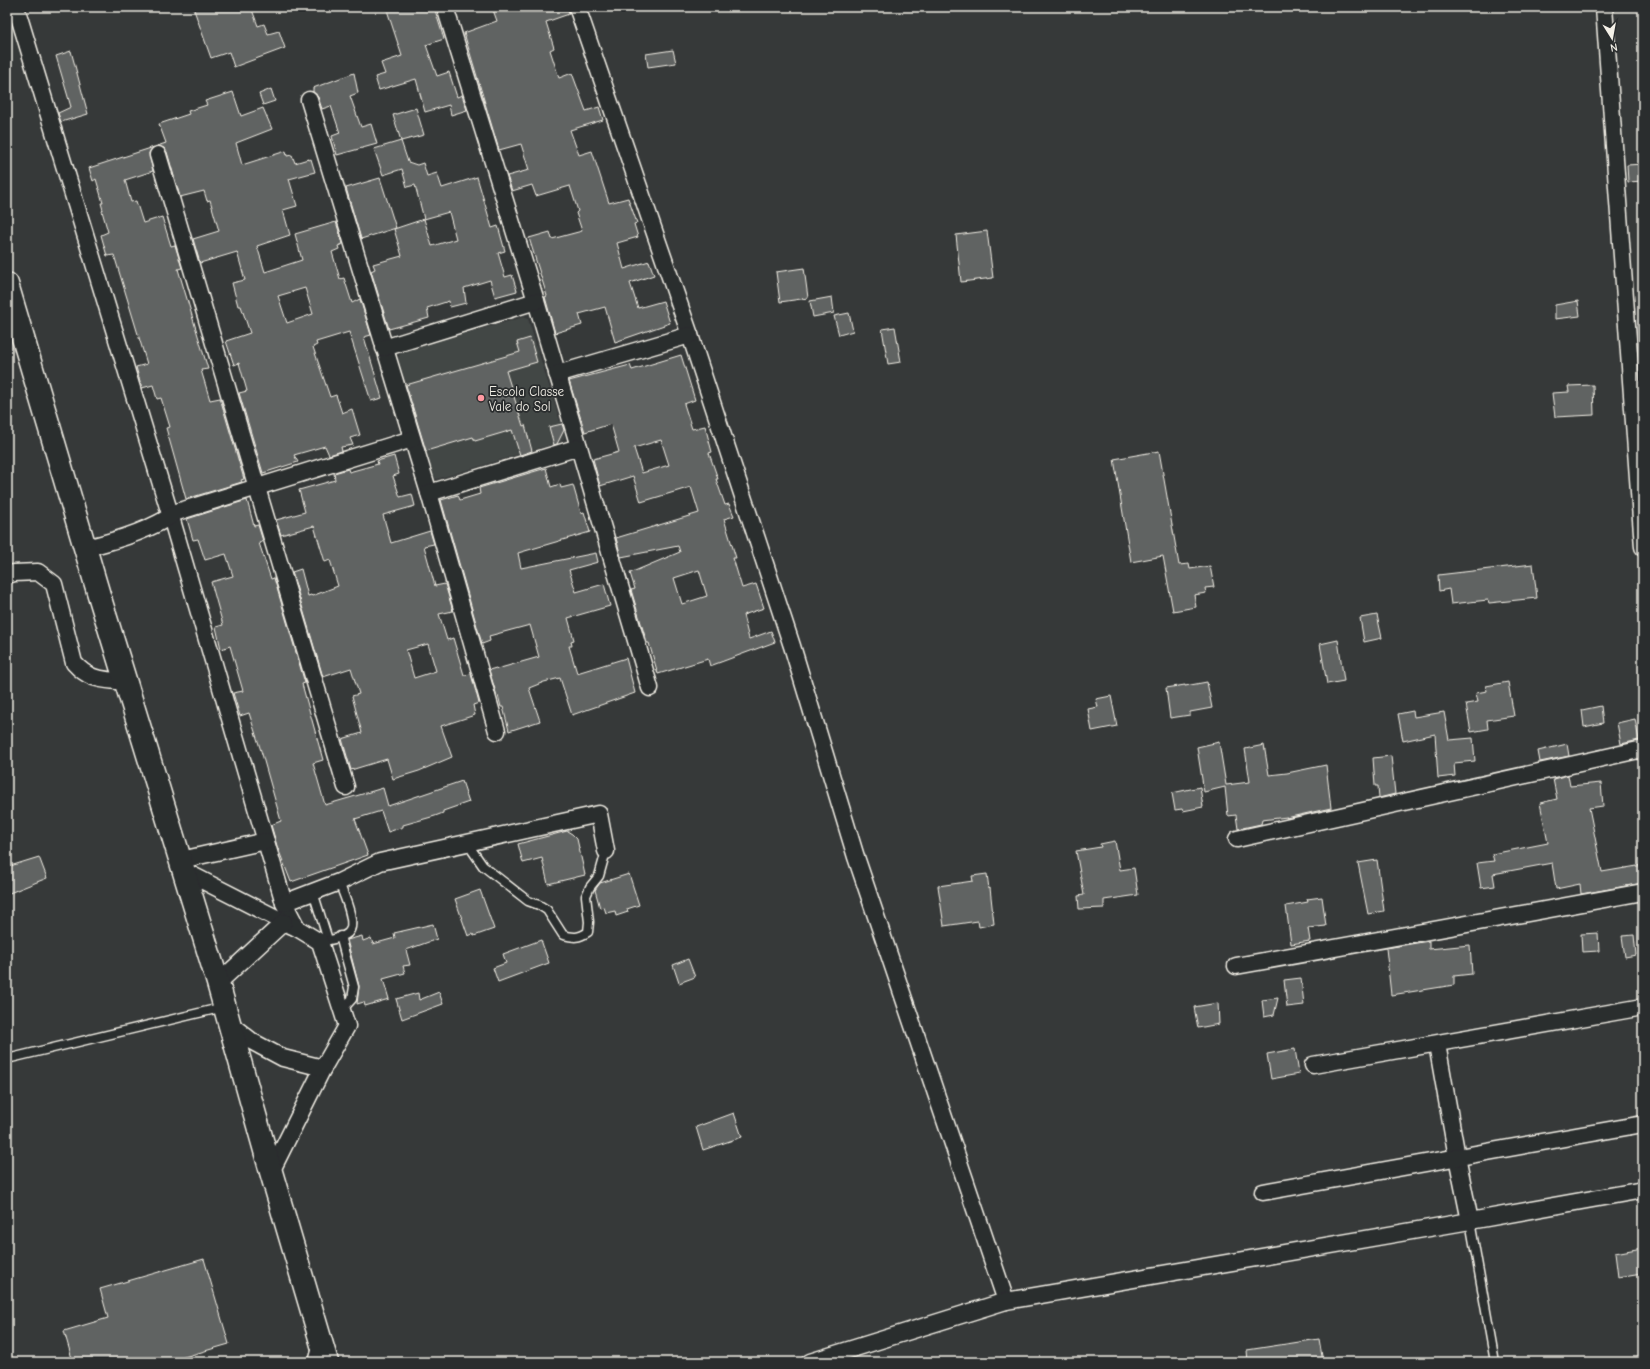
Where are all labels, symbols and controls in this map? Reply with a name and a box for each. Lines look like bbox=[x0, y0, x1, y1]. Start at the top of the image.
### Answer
north arrow bbox=[1592, 18, 1632, 58]
text: N bbox=[1609, 40, 1619, 54]
place label: Escola Classe Vale do Sol bbox=[489, 384, 565, 414]
marker: Escola Classe Vale do Sol bbox=[476, 393, 486, 403]

